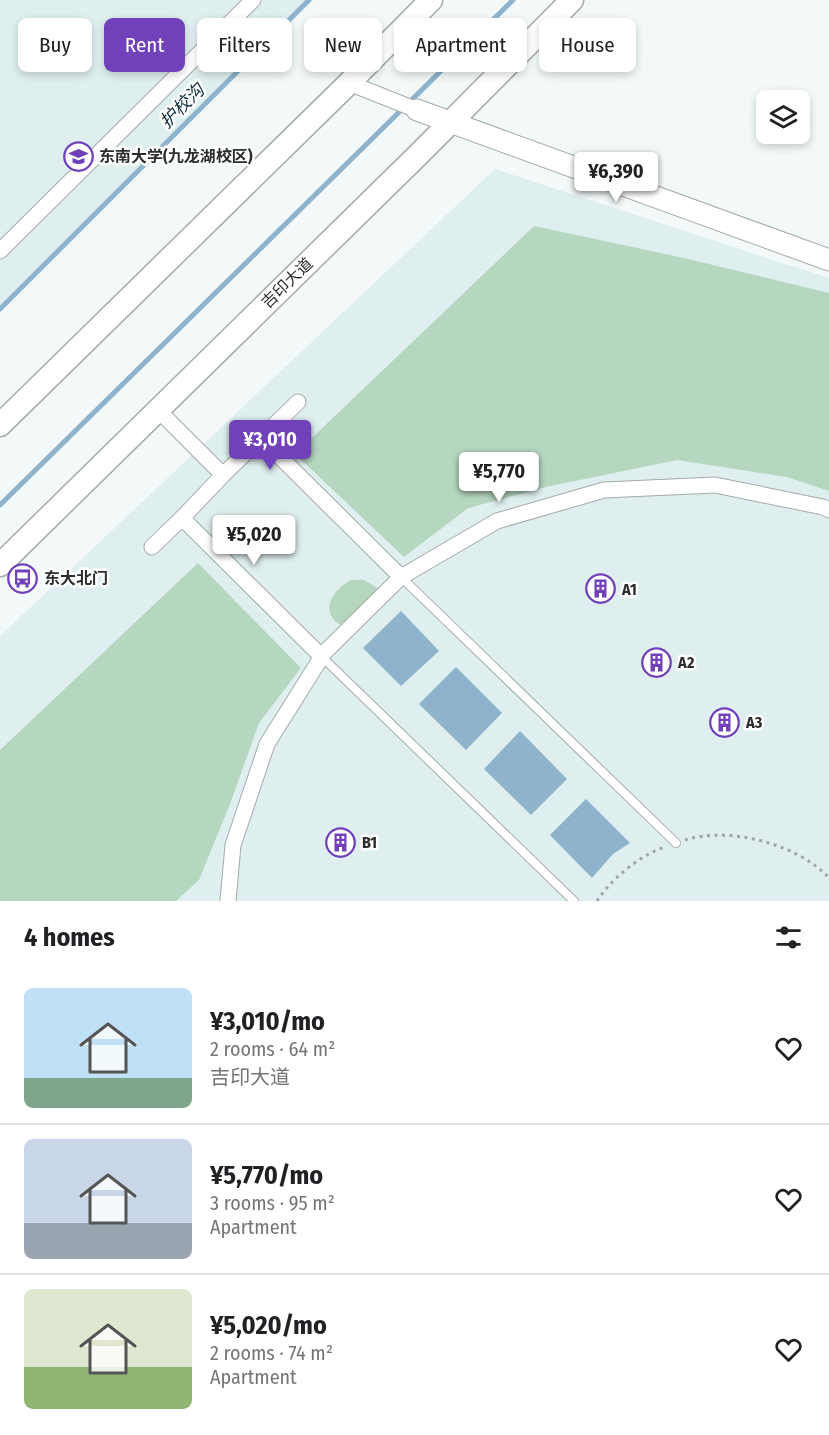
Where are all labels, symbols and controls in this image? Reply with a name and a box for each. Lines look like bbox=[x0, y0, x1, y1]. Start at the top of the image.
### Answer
chip: Buy bbox=[18, 18, 92, 72]
chip: Rent bbox=[104, 18, 185, 72]
chip: Filters bbox=[197, 18, 292, 72]
chip: New bbox=[304, 18, 382, 72]
chip: Apartment bbox=[394, 18, 527, 72]
chip: House bbox=[539, 18, 636, 72]
water label: 护校沟 bbox=[155, 78, 210, 133]
map controls bbox=[756, 90, 810, 144]
button: layers bbox=[756, 90, 810, 144]
school or university icon: 东南大学(九龙湖校区) bbox=[62, 140, 94, 172]
place label: 东南大学(九龙湖校区) bbox=[99, 147, 253, 166]
pin: ¥6,390 bbox=[567, 152, 665, 203]
text: ¥6,390 bbox=[588, 159, 644, 183]
street label: 吉印大道 bbox=[257, 254, 317, 312]
pin: ¥3,010 bbox=[221, 420, 319, 471]
text: ¥3,010 bbox=[243, 427, 297, 451]
pin: ¥5,770 bbox=[450, 452, 548, 503]
text: ¥5,770 bbox=[473, 459, 525, 483]
pin: ¥5,020 bbox=[205, 515, 303, 566]
text: ¥5,020 bbox=[226, 522, 282, 546]
bus stop icon: 东大北门 bbox=[7, 562, 39, 594]
place label: 东大北门 bbox=[44, 569, 108, 588]
building icon: A1 bbox=[585, 573, 617, 605]
place label: A1 bbox=[621, 580, 637, 599]
building icon: A2 bbox=[641, 646, 673, 678]
place label: A2 bbox=[677, 653, 695, 672]
building icon: A3 bbox=[709, 706, 741, 738]
place label: A3 bbox=[745, 713, 763, 732]
building icon: B1 bbox=[325, 826, 357, 858]
place label: B1 bbox=[362, 833, 377, 852]
icon: filters bbox=[772, 921, 805, 954]
text: 4 homes bbox=[24, 922, 115, 953]
text: ¥3,010/mo bbox=[210, 1006, 325, 1037]
icon: home bbox=[72, 1012, 144, 1084]
icon: heart bbox=[772, 1032, 805, 1065]
text: 2 rooms · 64 m² bbox=[210, 1037, 335, 1061]
text: 吉印大道 bbox=[210, 1065, 290, 1089]
text: ¥5,770/mo bbox=[210, 1160, 323, 1191]
icon: home bbox=[72, 1163, 144, 1235]
icon: heart bbox=[772, 1183, 805, 1216]
text: 3 rooms · 95 m² bbox=[210, 1191, 335, 1215]
text: Apartment bbox=[210, 1215, 297, 1239]
text: ¥5,020/mo bbox=[210, 1310, 327, 1341]
icon: home bbox=[72, 1313, 144, 1385]
icon: heart bbox=[772, 1333, 805, 1366]
text: 2 rooms · 74 m² bbox=[210, 1341, 333, 1365]
text: Apartment bbox=[210, 1365, 297, 1389]

